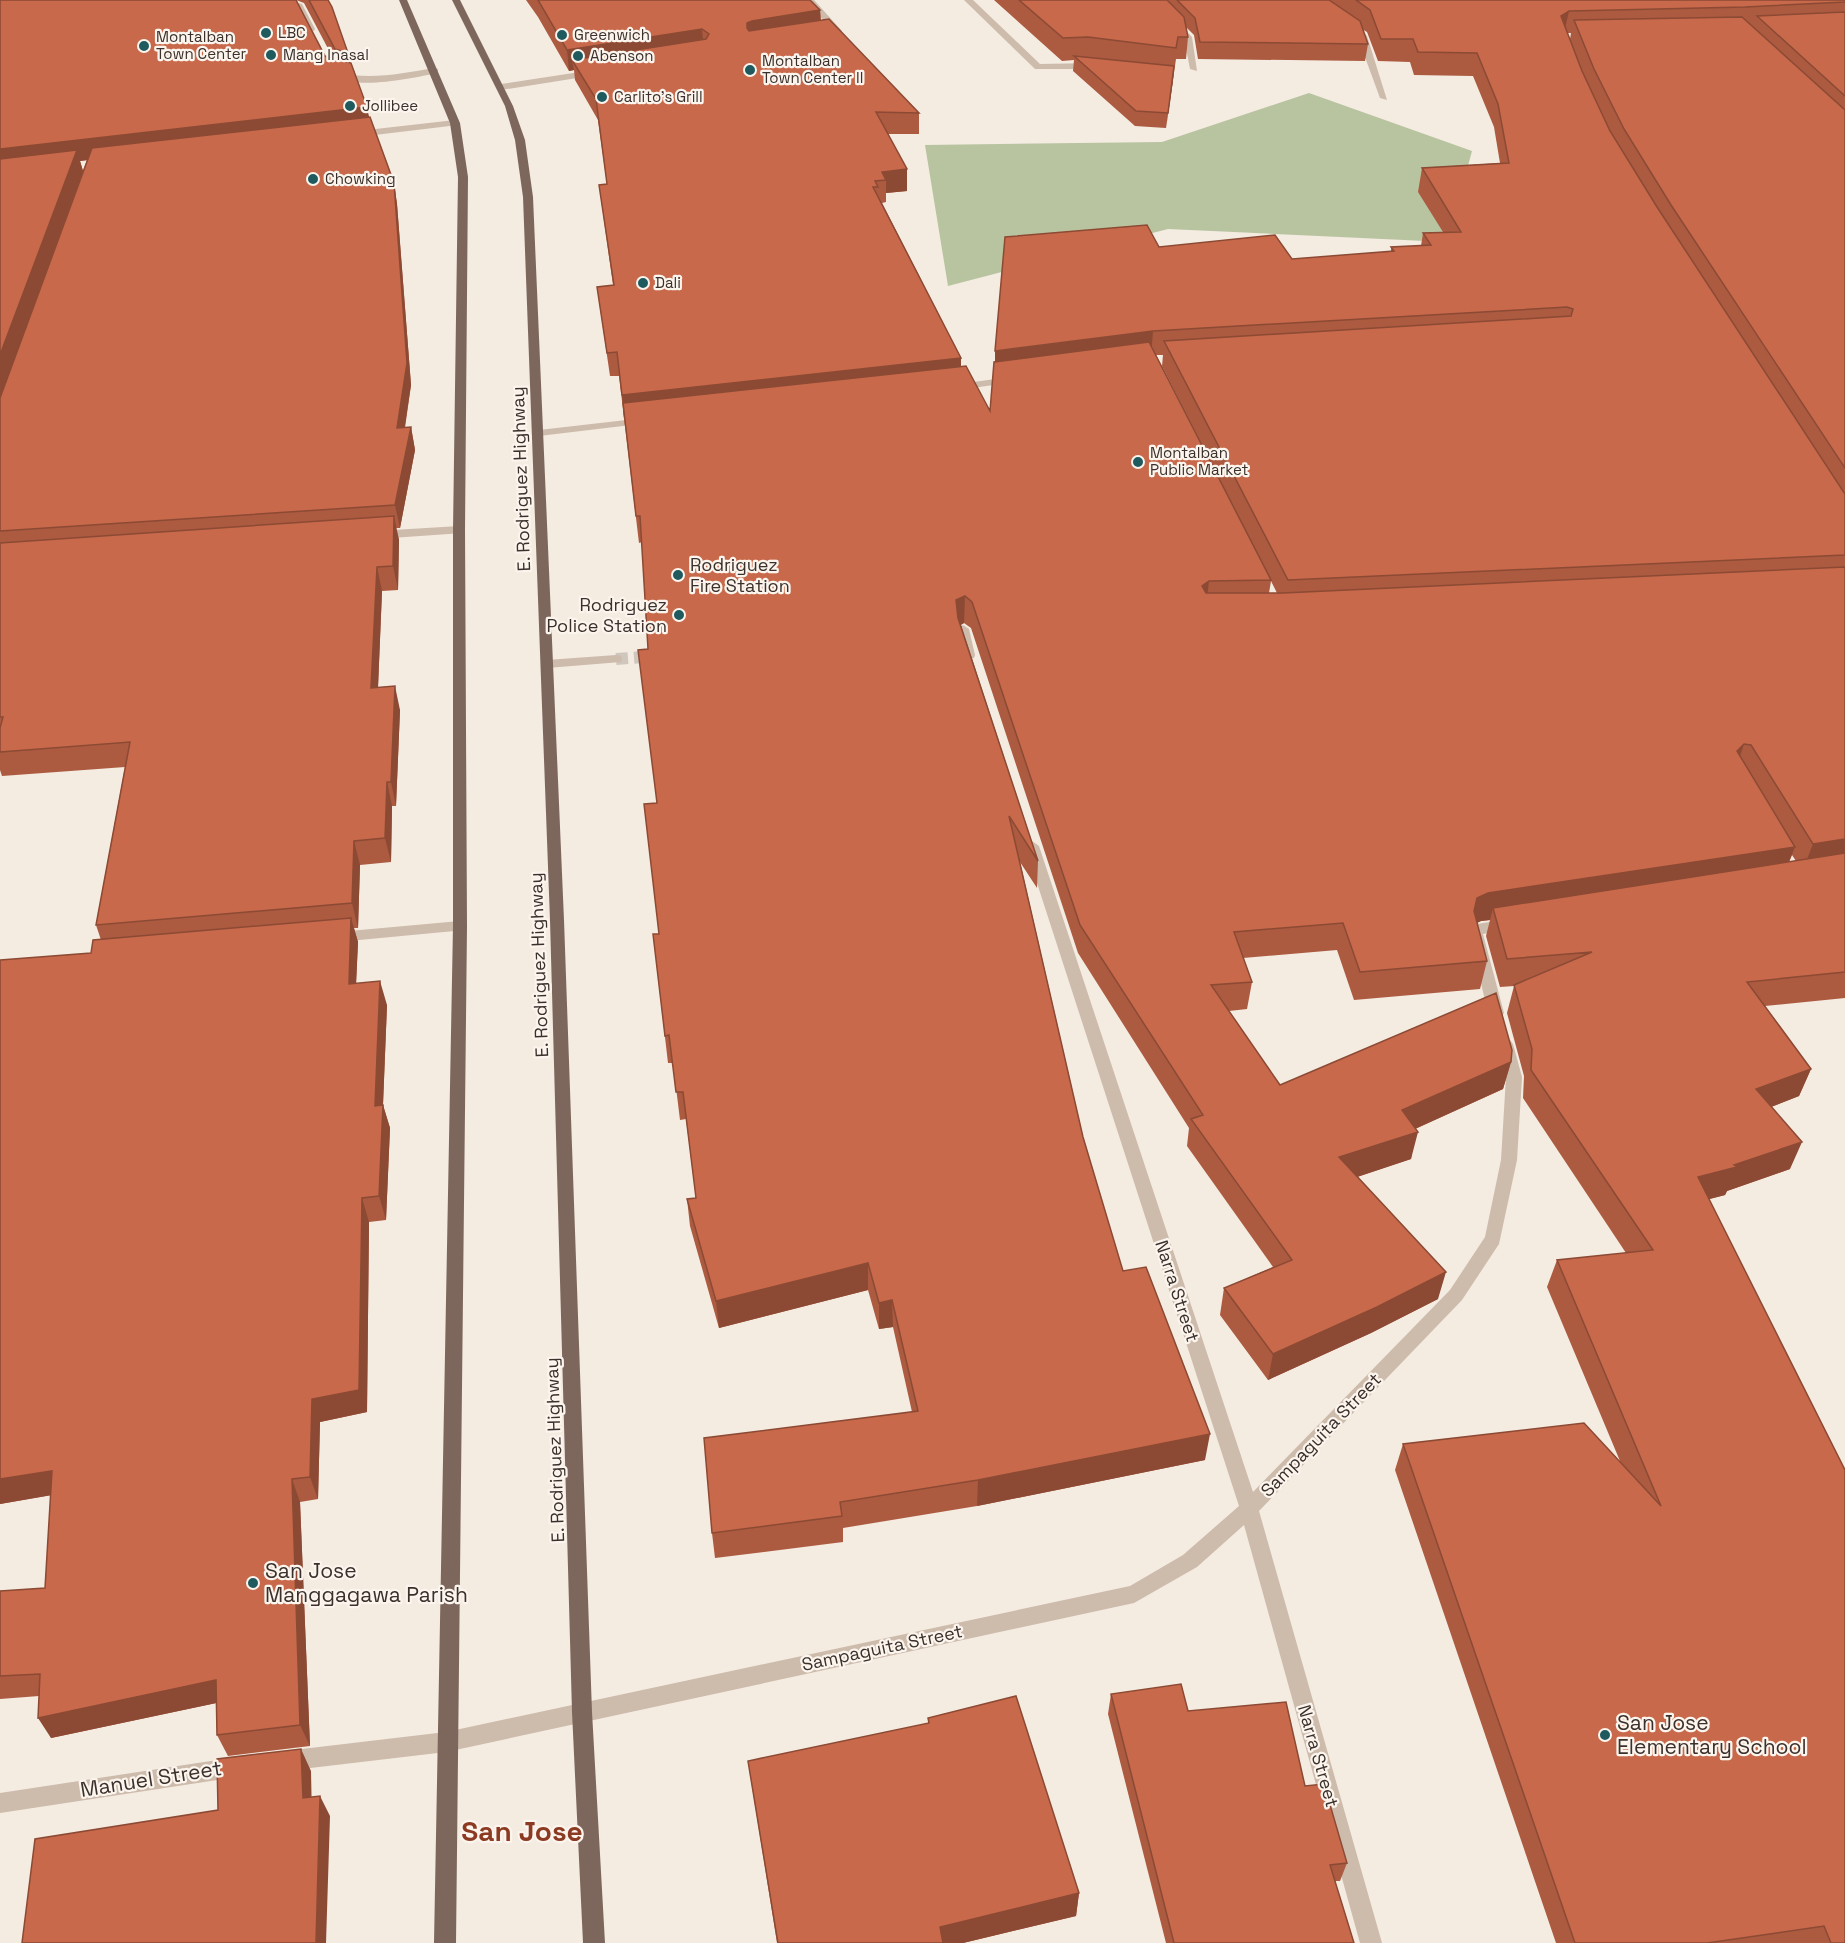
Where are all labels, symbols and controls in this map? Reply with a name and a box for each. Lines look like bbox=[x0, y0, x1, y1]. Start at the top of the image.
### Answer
place label: LBC bbox=[278, 23, 306, 42]
place label: Greenwich bbox=[574, 25, 650, 44]
marker: LBC bbox=[259, 26, 273, 40]
place label: Montalban Town Center bbox=[156, 27, 247, 63]
marker: Greenwich bbox=[555, 28, 569, 42]
marker: Montalban Town Center bbox=[137, 39, 151, 53]
place label: Mang Inasal bbox=[283, 45, 369, 64]
place label: Abenson bbox=[590, 46, 654, 65]
marker: Mang Inasal bbox=[264, 48, 278, 62]
marker: Abenson bbox=[571, 49, 585, 63]
place label: Montalban Town Center II bbox=[762, 51, 863, 87]
marker: Montalban Town Center II bbox=[743, 63, 757, 77]
place label: Carlito's Grill bbox=[614, 87, 703, 106]
marker: Carlito's Grill bbox=[595, 90, 609, 104]
place label: Jollibee bbox=[362, 96, 418, 115]
marker: Jollibee bbox=[343, 99, 357, 113]
place label: Chowking bbox=[325, 169, 396, 188]
marker: Chowking bbox=[306, 172, 320, 186]
place label: Dali bbox=[655, 273, 681, 292]
marker: Dali bbox=[636, 276, 650, 290]
street label: E. Rodriguez Highway bbox=[506, 386, 535, 572]
place label: Montalban Public Market bbox=[1150, 443, 1249, 479]
marker: Montalban Public Market bbox=[1131, 455, 1145, 469]
place label: Rodriguez Fire Station bbox=[690, 553, 790, 597]
marker: Rodriguez Fire Station bbox=[671, 568, 685, 582]
place label: Rodriguez Police Station bbox=[547, 593, 667, 637]
marker: Rodriguez Police Station bbox=[672, 608, 686, 622]
street label: E. Rodriguez Highway bbox=[524, 872, 553, 1058]
street label: Narra Street bbox=[1150, 1237, 1205, 1345]
street label: E. Rodriguez Highway bbox=[540, 1357, 569, 1543]
street label: Sampaguita Street bbox=[1255, 1368, 1386, 1502]
place label: San Jose Manggagawa Parish bbox=[265, 1557, 468, 1608]
marker: San Jose Manggagawa Parish bbox=[246, 1576, 260, 1590]
street label: Sampaguita Street bbox=[799, 1619, 964, 1676]
street label: Narra Street bbox=[1293, 1702, 1344, 1810]
place label: San Jose Elementary School bbox=[1617, 1709, 1807, 1760]
marker: San Jose Elementary School bbox=[1598, 1728, 1612, 1742]
street label: Manuel Street bbox=[78, 1754, 224, 1803]
district label: San Jose bbox=[461, 1813, 583, 1849]

